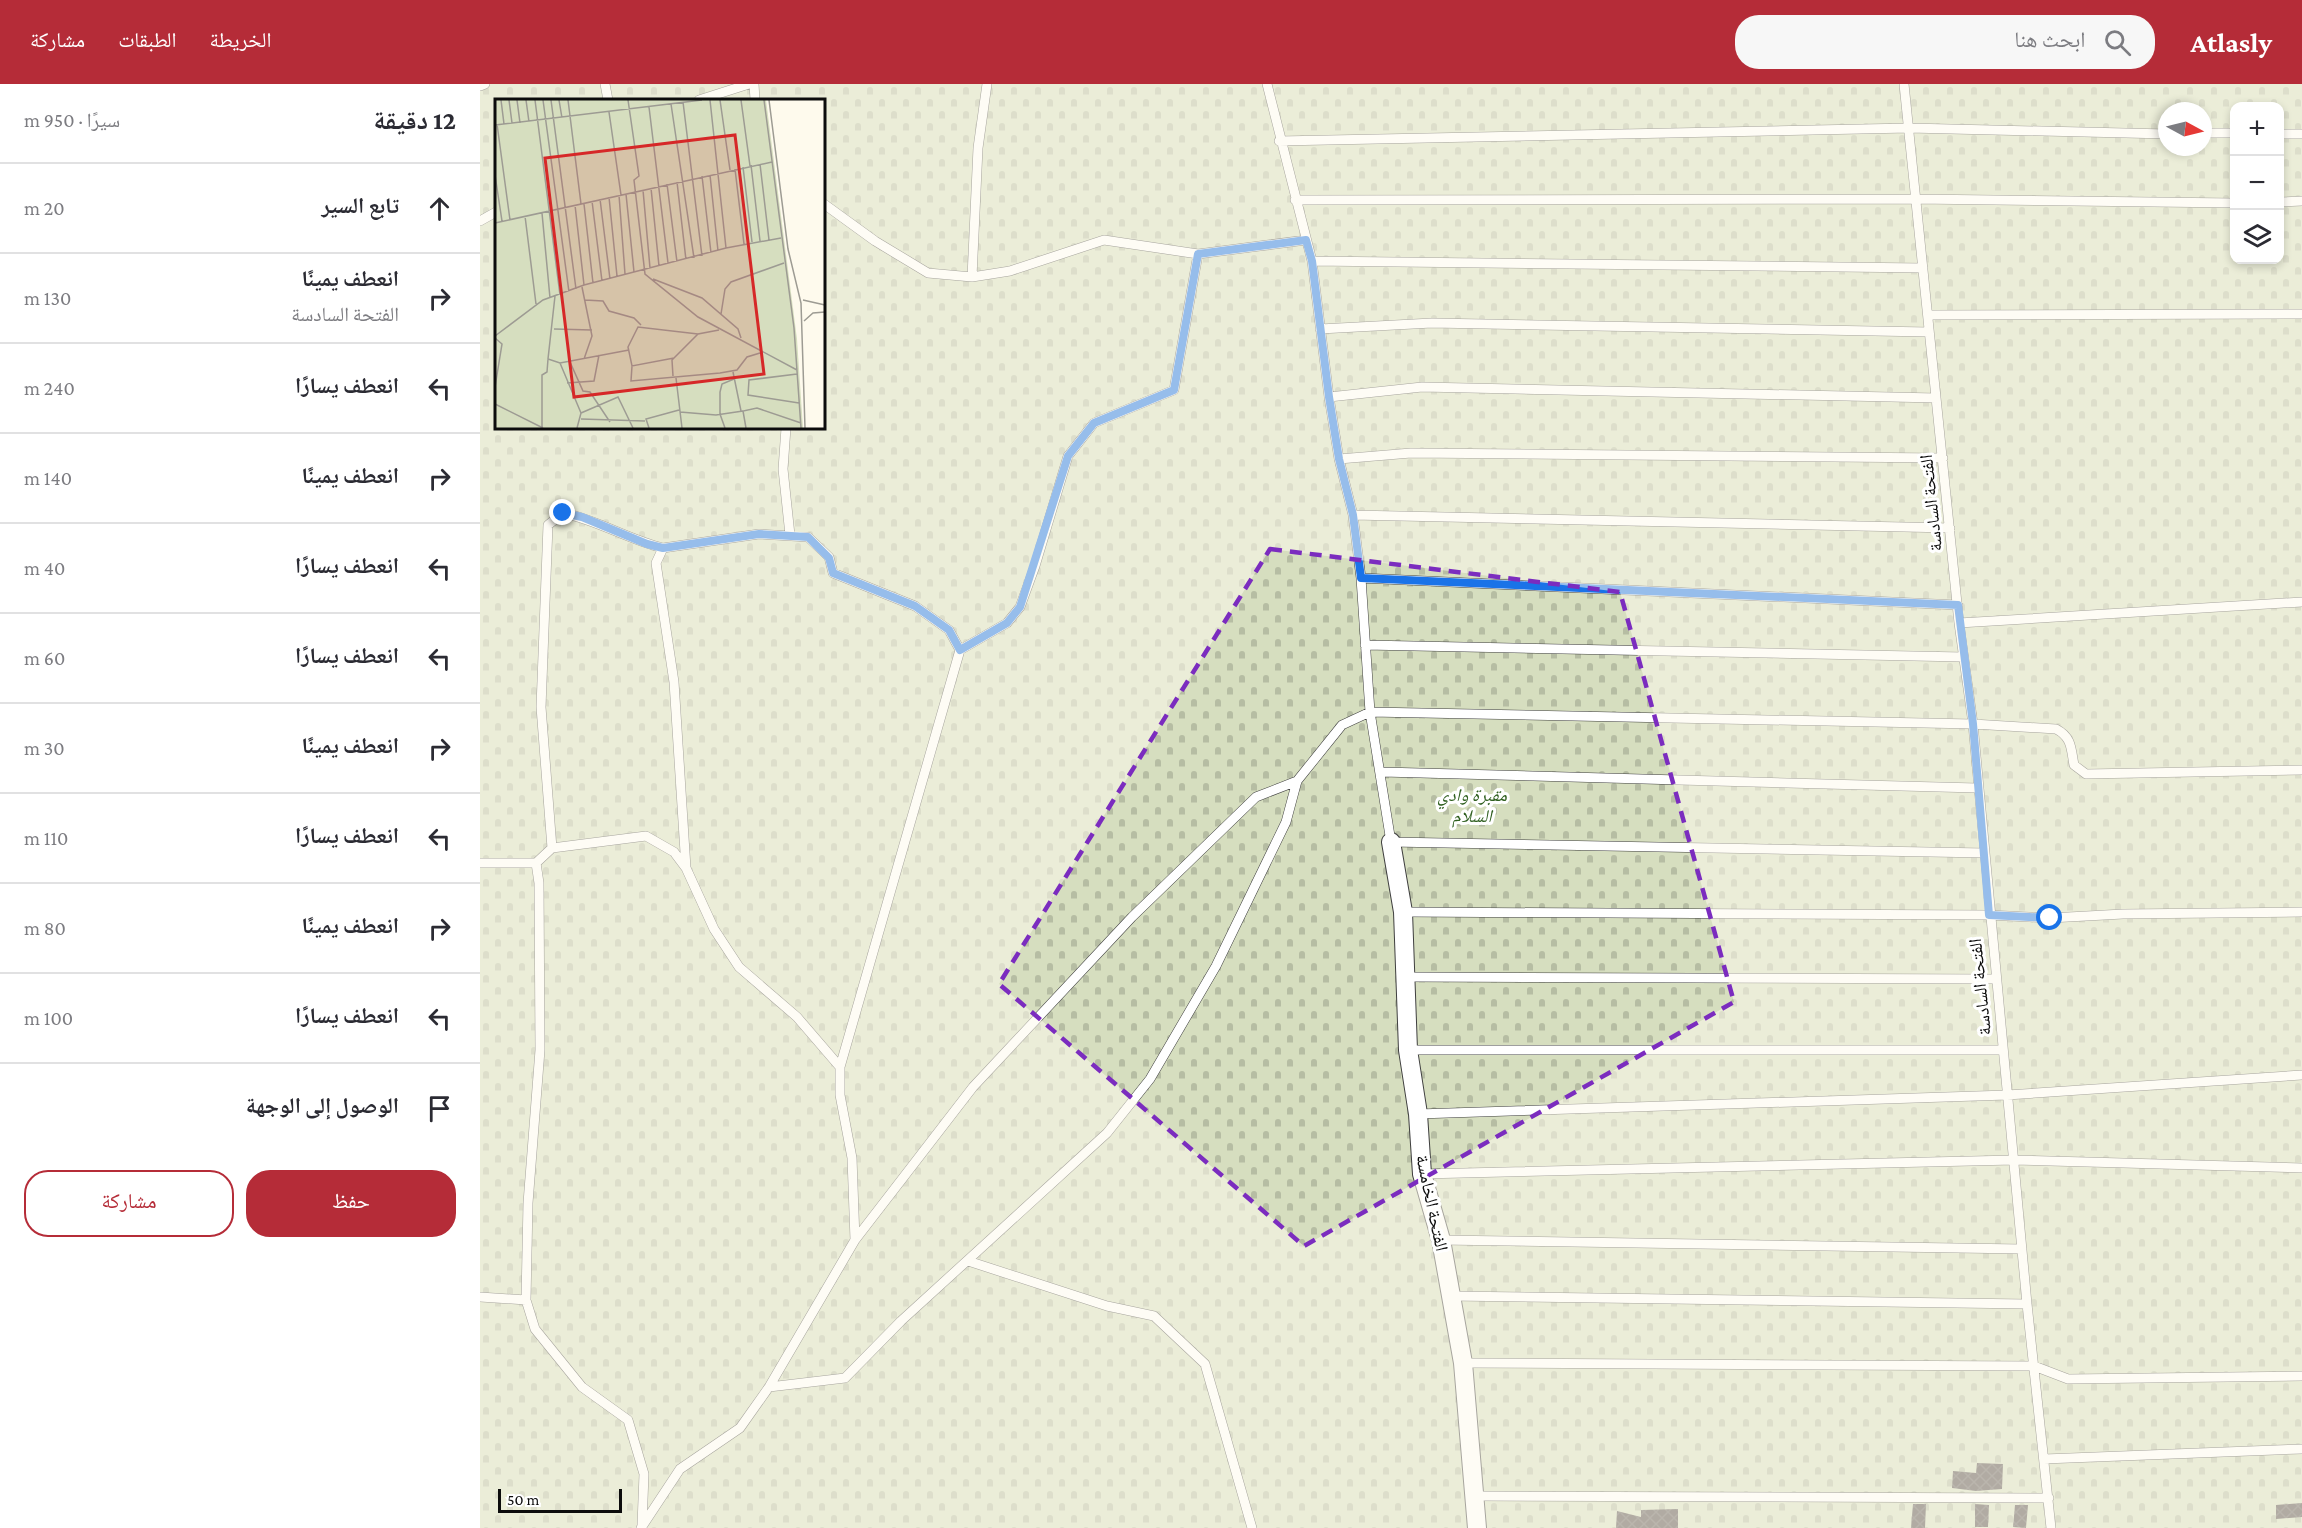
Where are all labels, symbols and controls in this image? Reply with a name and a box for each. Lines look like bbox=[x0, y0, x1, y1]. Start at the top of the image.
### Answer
search box bbox=[1735, 15, 2155, 69]
icon: search bbox=[2101, 26, 2134, 59]
text: ابحث هنا bbox=[2014, 27, 2086, 52]
text: Atlasly bbox=[2191, 27, 2272, 58]
text: مشاركة bbox=[30, 28, 85, 52]
text: الطبقات bbox=[118, 28, 177, 52]
text: الخريطة bbox=[210, 28, 271, 52]
inset map bbox=[495, 99, 825, 429]
north arrow bbox=[2158, 102, 2212, 156]
map controls bbox=[2230, 102, 2284, 264]
button: + bbox=[2230, 102, 2284, 156]
text: 12 دقيقة bbox=[373, 106, 456, 135]
text: سيرًا · 950 m bbox=[24, 109, 120, 131]
button: − bbox=[2230, 156, 2284, 210]
icon: ahead bbox=[423, 192, 456, 225]
text: تابع السير bbox=[321, 193, 399, 218]
text: 20 m bbox=[24, 197, 65, 219]
button: layers bbox=[2230, 210, 2284, 264]
text: انعطف يمينًا bbox=[301, 266, 399, 291]
icon: right bbox=[423, 282, 456, 315]
text: 130 m bbox=[24, 287, 71, 309]
text: الفتحة السادسة bbox=[291, 303, 399, 325]
icon: left bbox=[423, 372, 456, 405]
text: انعطف يسارًا bbox=[295, 373, 399, 398]
text: 240 m bbox=[24, 377, 75, 399]
street label: الفتحة السادسة bbox=[1916, 454, 1946, 552]
icon: right bbox=[423, 462, 456, 495]
text: انعطف يمينًا bbox=[301, 463, 399, 488]
text: 140 m bbox=[24, 467, 72, 489]
route end bbox=[549, 499, 575, 525]
icon: left bbox=[423, 552, 456, 585]
text: انعطف يسارًا bbox=[295, 553, 399, 578]
text: 40 m bbox=[24, 557, 65, 579]
icon: left bbox=[423, 642, 456, 675]
text: انعطف يسارًا bbox=[295, 643, 399, 668]
text: 60 m bbox=[24, 647, 65, 669]
icon: right bbox=[423, 732, 456, 765]
text: انعطف يمينًا bbox=[301, 733, 399, 758]
text: 30 m bbox=[24, 737, 65, 759]
park label: مقبرة وادي السلام bbox=[1437, 785, 1508, 828]
icon: left bbox=[423, 822, 456, 855]
text: انعطف يسارًا bbox=[295, 823, 399, 848]
text: 110 m bbox=[24, 827, 68, 849]
route start bbox=[2036, 904, 2062, 930]
icon: right bbox=[423, 912, 456, 945]
text: انعطف يمينًا bbox=[301, 913, 399, 938]
text: 80 m bbox=[24, 917, 66, 939]
street label: الفتحة السادسة bbox=[1965, 938, 1995, 1036]
icon: left bbox=[423, 1002, 456, 1035]
text: انعطف يسارًا bbox=[295, 1003, 399, 1028]
text: 100 m bbox=[24, 1007, 73, 1029]
icon: arrive bbox=[423, 1092, 456, 1125]
text: الوصول إلى الوجهة bbox=[246, 1093, 399, 1118]
street label: الفتحة الخامسة bbox=[1412, 1153, 1452, 1253]
button: مشاركة bbox=[24, 1170, 234, 1237]
button: حفظ bbox=[246, 1170, 456, 1237]
scale bar bbox=[498, 1486, 622, 1514]
text: 50 m bbox=[507, 1491, 539, 1508]

